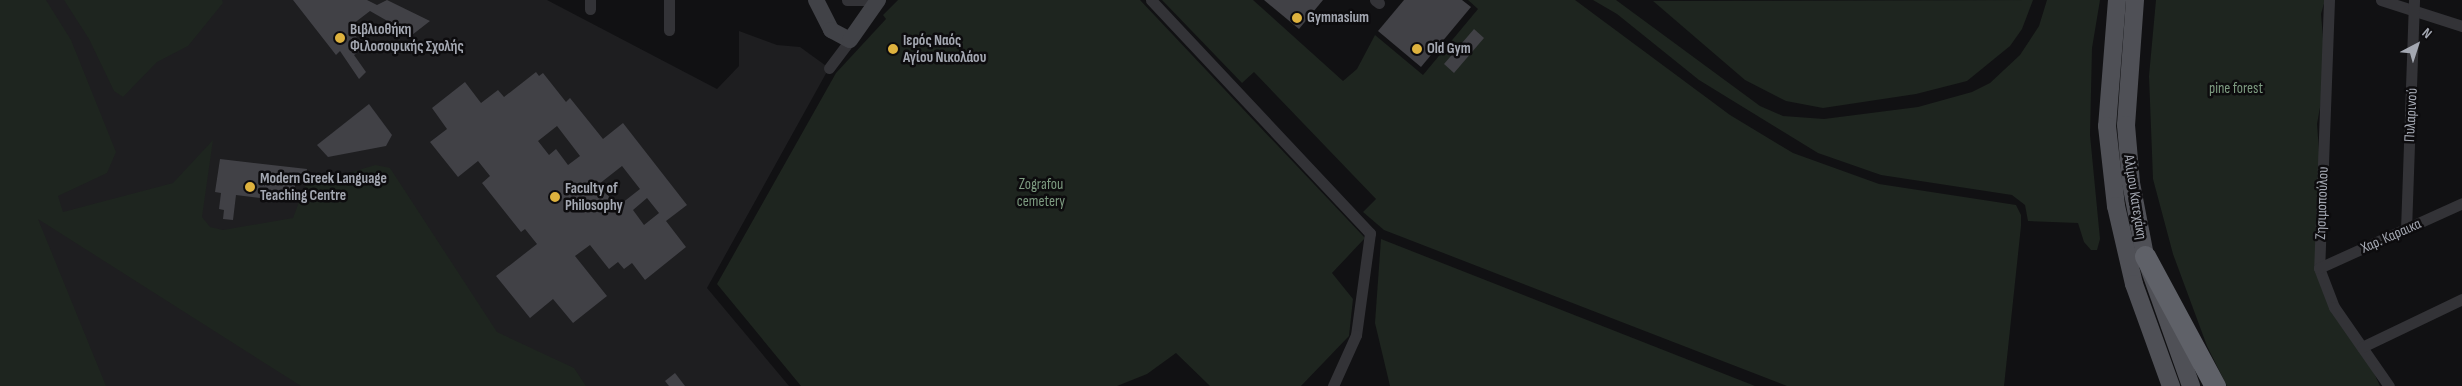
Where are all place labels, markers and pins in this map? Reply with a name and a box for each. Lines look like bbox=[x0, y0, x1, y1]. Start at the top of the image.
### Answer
place label: Gymnasium bbox=[1307, 9, 1369, 27]
marker: Gymnasium bbox=[1291, 12, 1303, 24]
place label: Βιβλιοθήκη Φιλοσοφικής Σχολής bbox=[350, 20, 464, 55]
place label: Ιερός Ναός Αγίου Νικολάου bbox=[903, 31, 986, 66]
marker: Βιβλιοθήκη Φιλοσοφικής Σχολής bbox=[334, 32, 346, 44]
place label: Old Gym bbox=[1427, 40, 1471, 58]
marker: Ιερός Ναός Αγίου Νικολάου bbox=[887, 43, 899, 55]
marker: Old Gym bbox=[1411, 43, 1423, 55]
place label: Modern Greek Language Teaching Centre bbox=[260, 169, 387, 204]
place label: Faculty of Philosophy bbox=[565, 179, 623, 214]
marker: Modern Greek Language Teaching Centre bbox=[244, 181, 256, 193]
marker: Faculty of Philosophy bbox=[549, 191, 561, 203]

